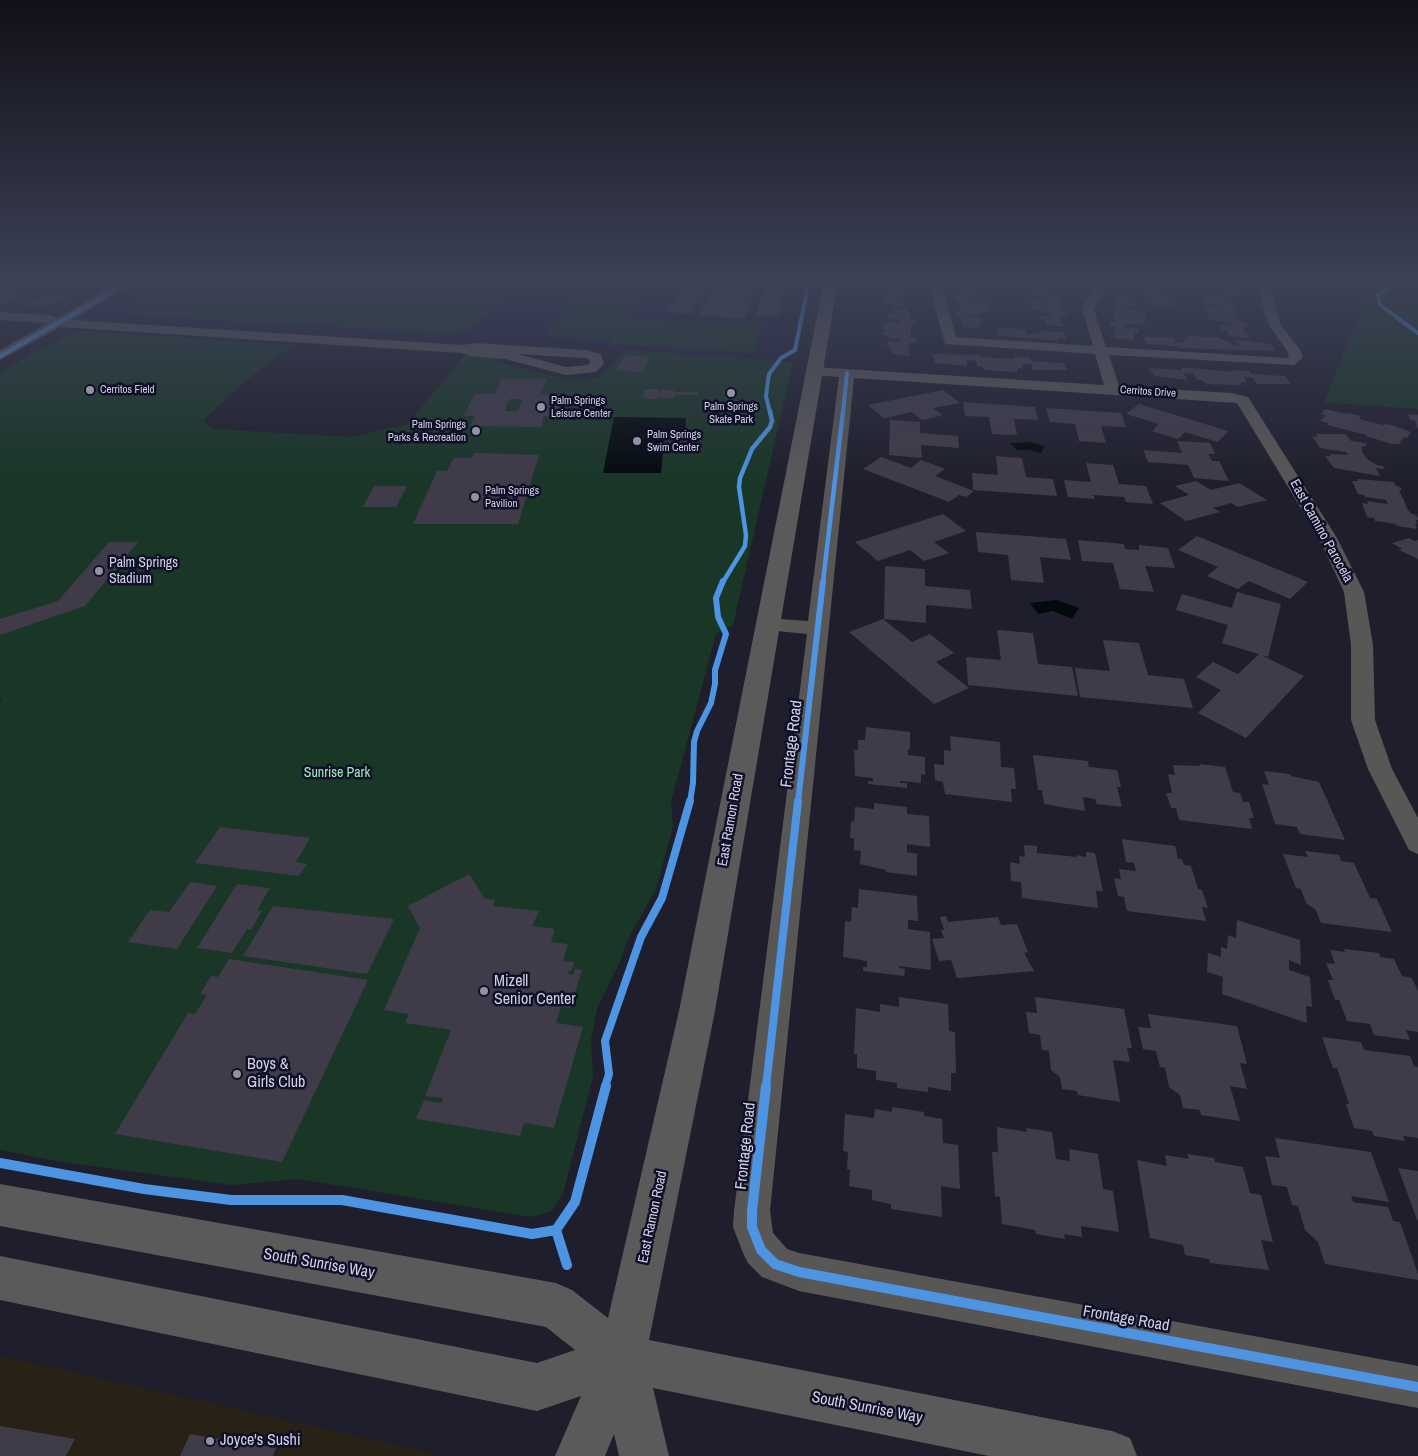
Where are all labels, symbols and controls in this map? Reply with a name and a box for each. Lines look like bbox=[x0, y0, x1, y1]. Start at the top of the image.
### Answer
place label: Cerritos Field bbox=[100, 383, 155, 397]
street label: Cerritos Drive bbox=[1120, 383, 1176, 401]
marker: Cerritos Field bbox=[84, 384, 96, 396]
marker: Palm Springs Skate Park bbox=[725, 387, 737, 399]
place label: Palm Springs Leisure Center bbox=[551, 394, 611, 420]
place label: Palm Springs Skate Park bbox=[704, 400, 758, 426]
marker: Palm Springs Leisure Center bbox=[535, 401, 547, 413]
place label: Palm Springs Parks & Recreation bbox=[388, 418, 466, 444]
marker: Palm Springs Parks & Recreation bbox=[470, 425, 482, 437]
place label: Palm Springs Swim Center bbox=[647, 428, 701, 454]
marker: Palm Springs Swim Center bbox=[631, 435, 643, 447]
street label: East Camino Parocela bbox=[1286, 477, 1356, 585]
place label: Palm Springs Pavilion bbox=[485, 484, 539, 510]
marker: Palm Springs Pavilion bbox=[469, 491, 481, 503]
place label: Palm Springs Stadium bbox=[109, 555, 178, 588]
marker: Palm Springs Stadium bbox=[93, 565, 105, 577]
street label: Frontage Road bbox=[777, 699, 807, 789]
park label: Sunrise Park bbox=[304, 765, 370, 781]
street label: East Ramon Road bbox=[715, 772, 747, 868]
place label: Mizell Senior Center bbox=[494, 972, 576, 1010]
marker: Mizell Senior Center bbox=[478, 985, 490, 997]
place label: Boys & Girls Club bbox=[247, 1055, 305, 1093]
marker: Boys & Girls Club bbox=[231, 1068, 243, 1080]
street label: Frontage Road bbox=[732, 1101, 760, 1191]
street label: East Ramon Road bbox=[635, 1169, 671, 1265]
street label: South Sunrise Way bbox=[262, 1245, 376, 1283]
street label: Frontage Road bbox=[1081, 1302, 1171, 1336]
street label: South Sunrise Way bbox=[810, 1388, 924, 1428]
place label: Joyce's Sushi bbox=[220, 1431, 301, 1451]
marker: Joyce's Sushi bbox=[204, 1435, 216, 1447]

